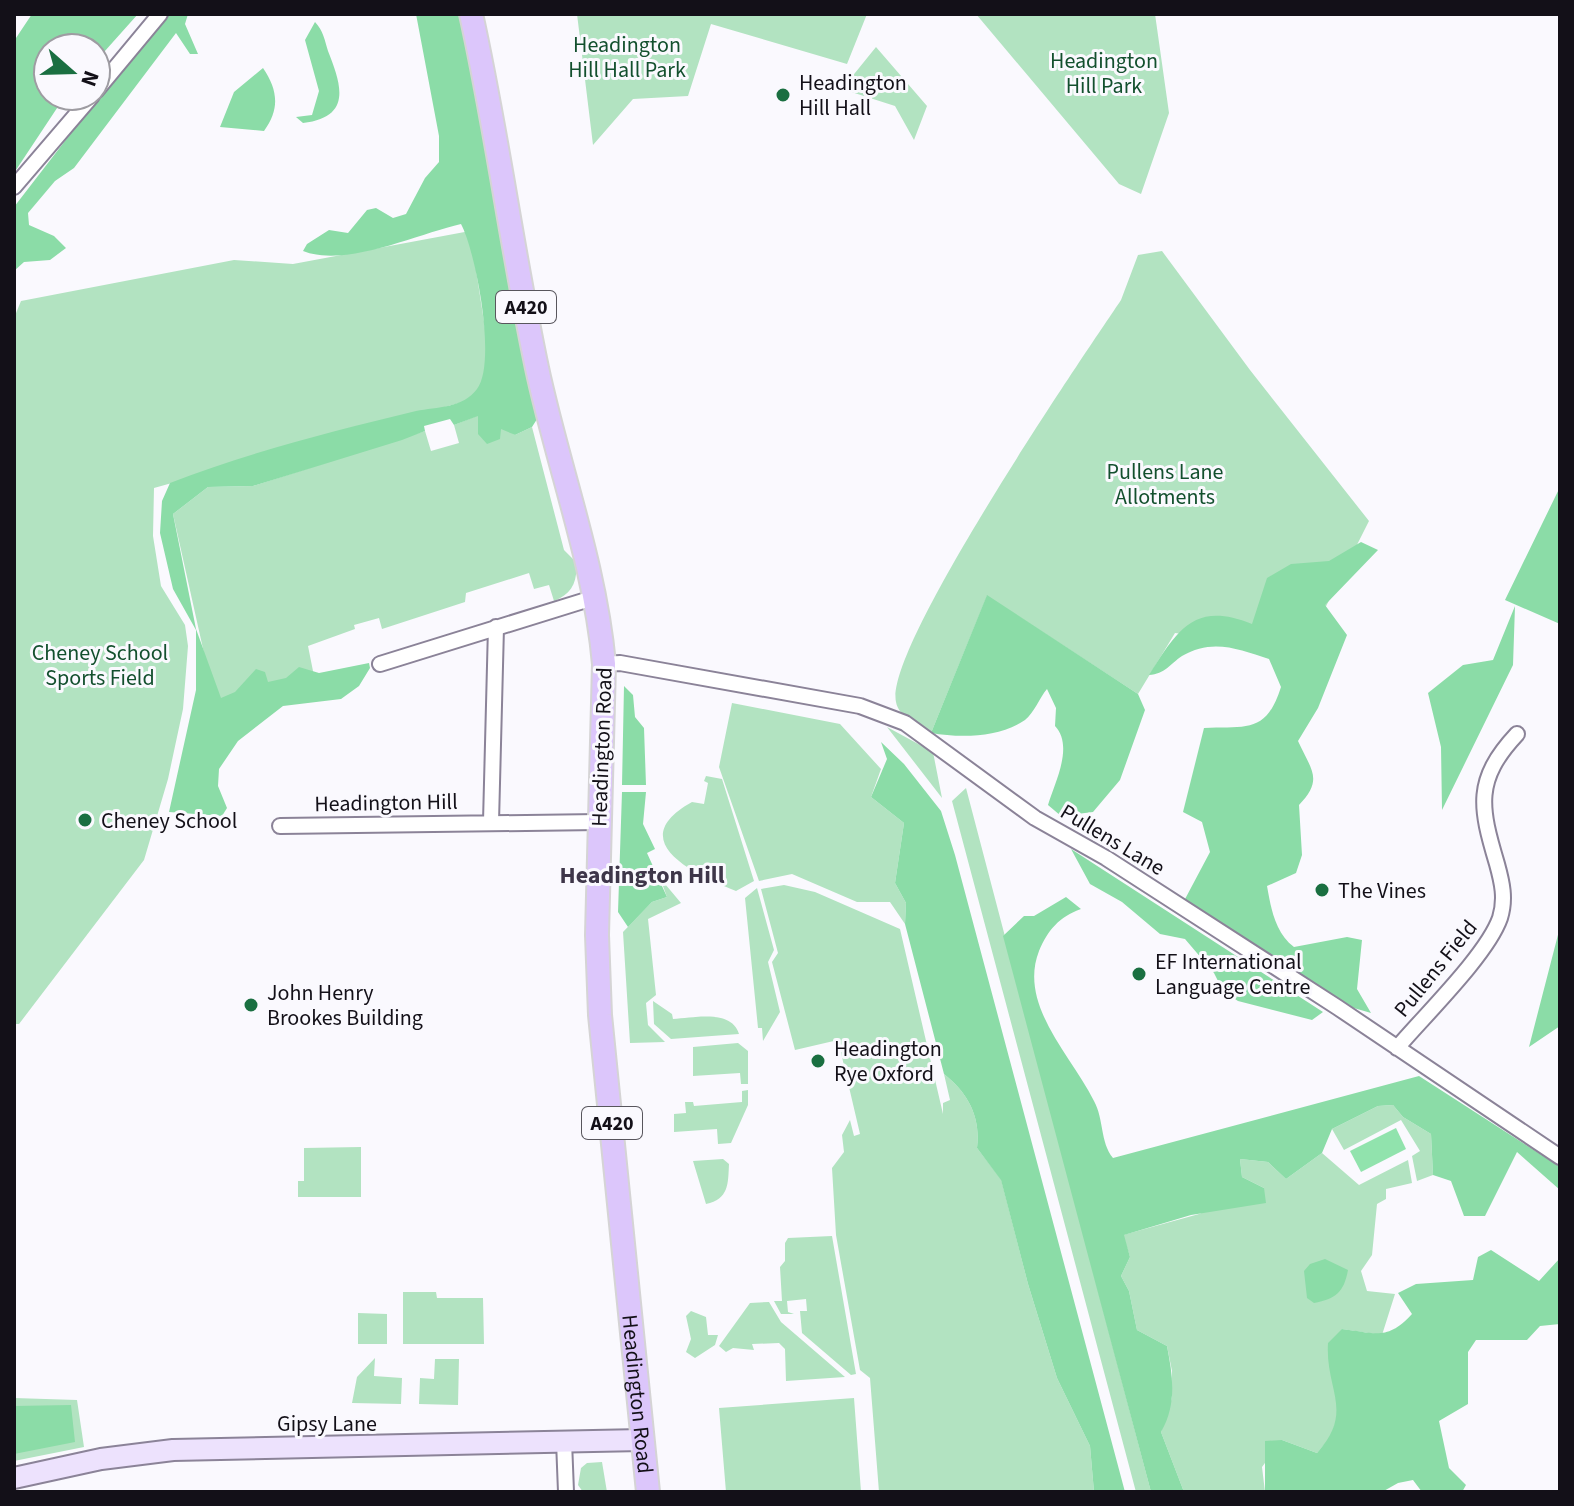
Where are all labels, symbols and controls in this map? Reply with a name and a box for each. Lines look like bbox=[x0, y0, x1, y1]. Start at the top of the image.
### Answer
park label: Headington Hill Hall Park bbox=[568, 29, 686, 86]
north arrow bbox=[32, 32, 112, 112]
park label: Headington Hill Park bbox=[1050, 45, 1158, 102]
text: N bbox=[72, 66, 107, 91]
place label: Headington Hill Hall bbox=[799, 67, 907, 124]
marker: Headington Hill Hall bbox=[774, 86, 792, 104]
road number: A420 bbox=[496, 291, 556, 323]
park label: Pullens Lane Allotments bbox=[1107, 456, 1224, 513]
park label: Cheney School Sports Field bbox=[32, 637, 168, 694]
street label: Headington Road bbox=[583, 667, 621, 827]
street label: Headington Hill bbox=[314, 786, 458, 820]
street label: Pullens Lane bbox=[1054, 796, 1171, 884]
place label: Cheney School bbox=[101, 805, 237, 837]
marker: Cheney School bbox=[76, 811, 94, 829]
district label: Headington Hill bbox=[559, 858, 725, 893]
place label: The Vines bbox=[1338, 875, 1426, 907]
marker: The Vines bbox=[1313, 881, 1331, 899]
street label: Pullens Field bbox=[1386, 913, 1485, 1024]
place label: EF International Language Centre bbox=[1155, 946, 1310, 1003]
marker: EF International Language Centre bbox=[1130, 965, 1148, 983]
place label: John Henry Brookes Building bbox=[267, 977, 423, 1034]
marker: John Henry Brookes Building bbox=[242, 996, 260, 1014]
place label: Headington Rye Oxford bbox=[834, 1033, 942, 1090]
marker: Headington Rye Oxford bbox=[809, 1052, 827, 1070]
road number: A420 bbox=[582, 1107, 642, 1139]
street label: Headington Road bbox=[613, 1313, 661, 1475]
street label: Gipsy Lane bbox=[277, 1408, 377, 1440]

